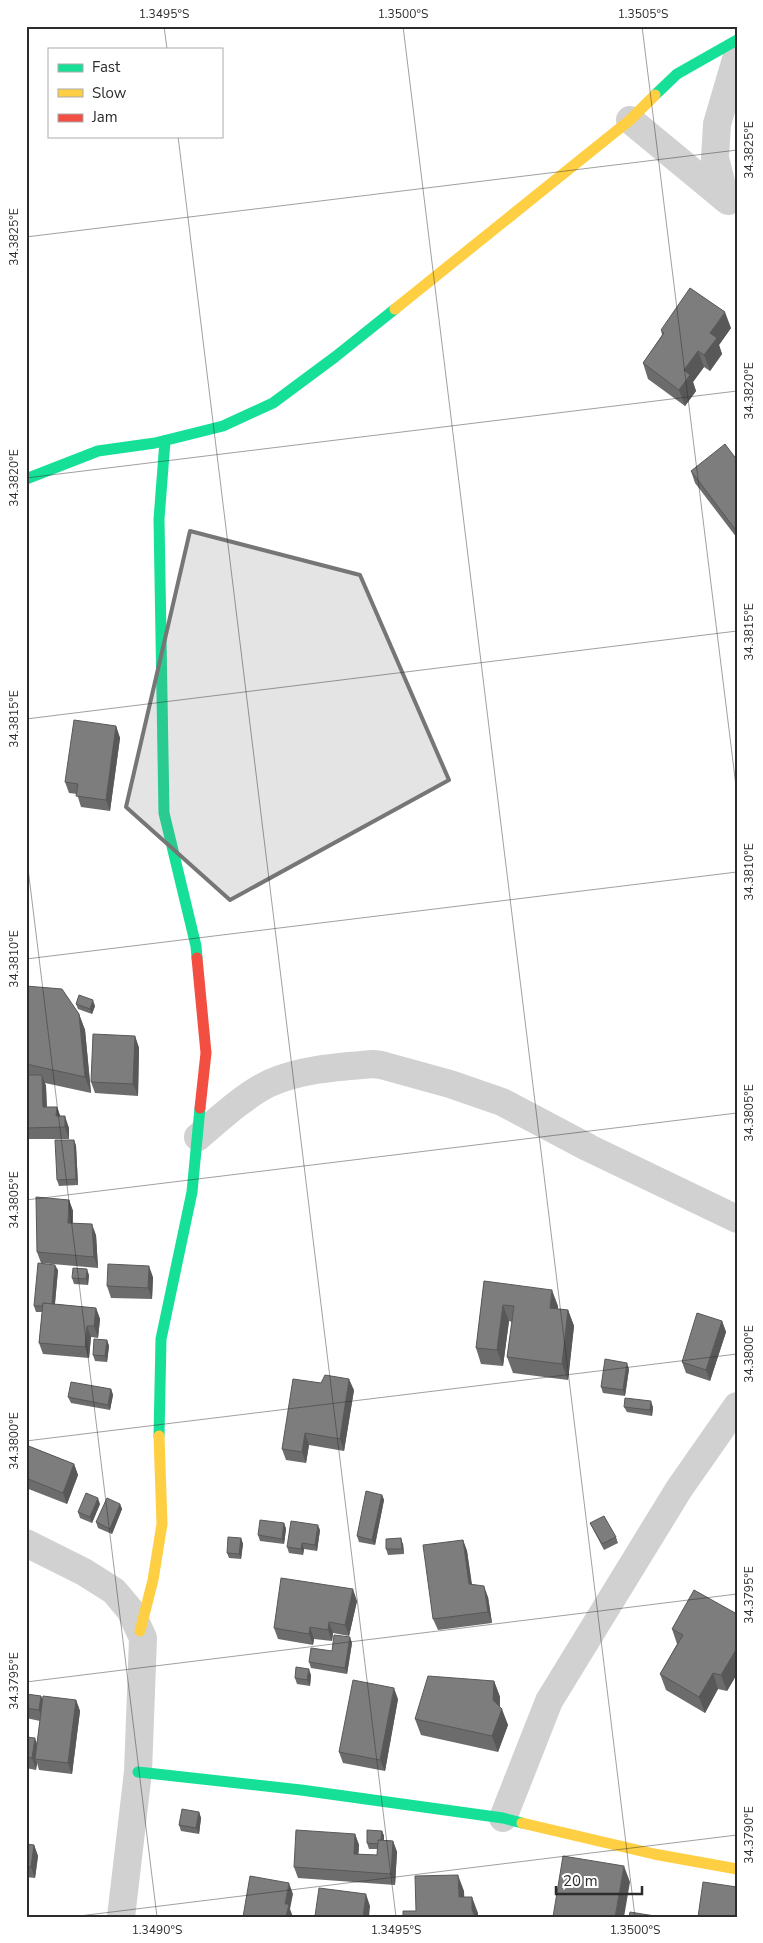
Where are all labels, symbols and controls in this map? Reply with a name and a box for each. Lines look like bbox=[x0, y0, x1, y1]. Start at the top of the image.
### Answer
text: 1.3495°S bbox=[139, 6, 189, 22]
text: 1.3500°S bbox=[378, 6, 428, 22]
text: 1.3505°S bbox=[618, 6, 668, 22]
legend bbox=[48, 48, 222, 138]
text: Fast bbox=[92, 57, 121, 77]
text: Slow bbox=[92, 83, 127, 103]
text: Jam bbox=[91, 107, 118, 127]
text: 34.3825°E bbox=[741, 121, 757, 179]
text: 34.3825°E bbox=[6, 208, 22, 266]
text: 34.3820°E bbox=[741, 362, 757, 420]
text: 34.3820°E bbox=[6, 449, 22, 507]
text: 34.3815°E bbox=[741, 603, 757, 661]
text: 34.3815°E bbox=[6, 690, 22, 748]
text: 34.3810°E bbox=[741, 843, 757, 901]
text: 34.3810°E bbox=[6, 930, 22, 988]
text: 34.3805°E bbox=[741, 1084, 757, 1142]
text: 34.3805°E bbox=[6, 1171, 22, 1229]
text: 34.3800°E bbox=[741, 1325, 757, 1383]
text: 34.3800°E bbox=[6, 1412, 22, 1470]
text: 34.3795°E bbox=[741, 1566, 757, 1624]
text: 34.3795°E bbox=[6, 1652, 22, 1710]
text: 34.3790°E bbox=[741, 1806, 757, 1864]
scale bar bbox=[556, 1863, 642, 1895]
text: 20 m bbox=[563, 1871, 598, 1891]
text: 1.3490°S bbox=[132, 1922, 182, 1938]
text: 1.3495°S bbox=[371, 1922, 421, 1938]
text: 1.3500°S bbox=[610, 1922, 660, 1938]

